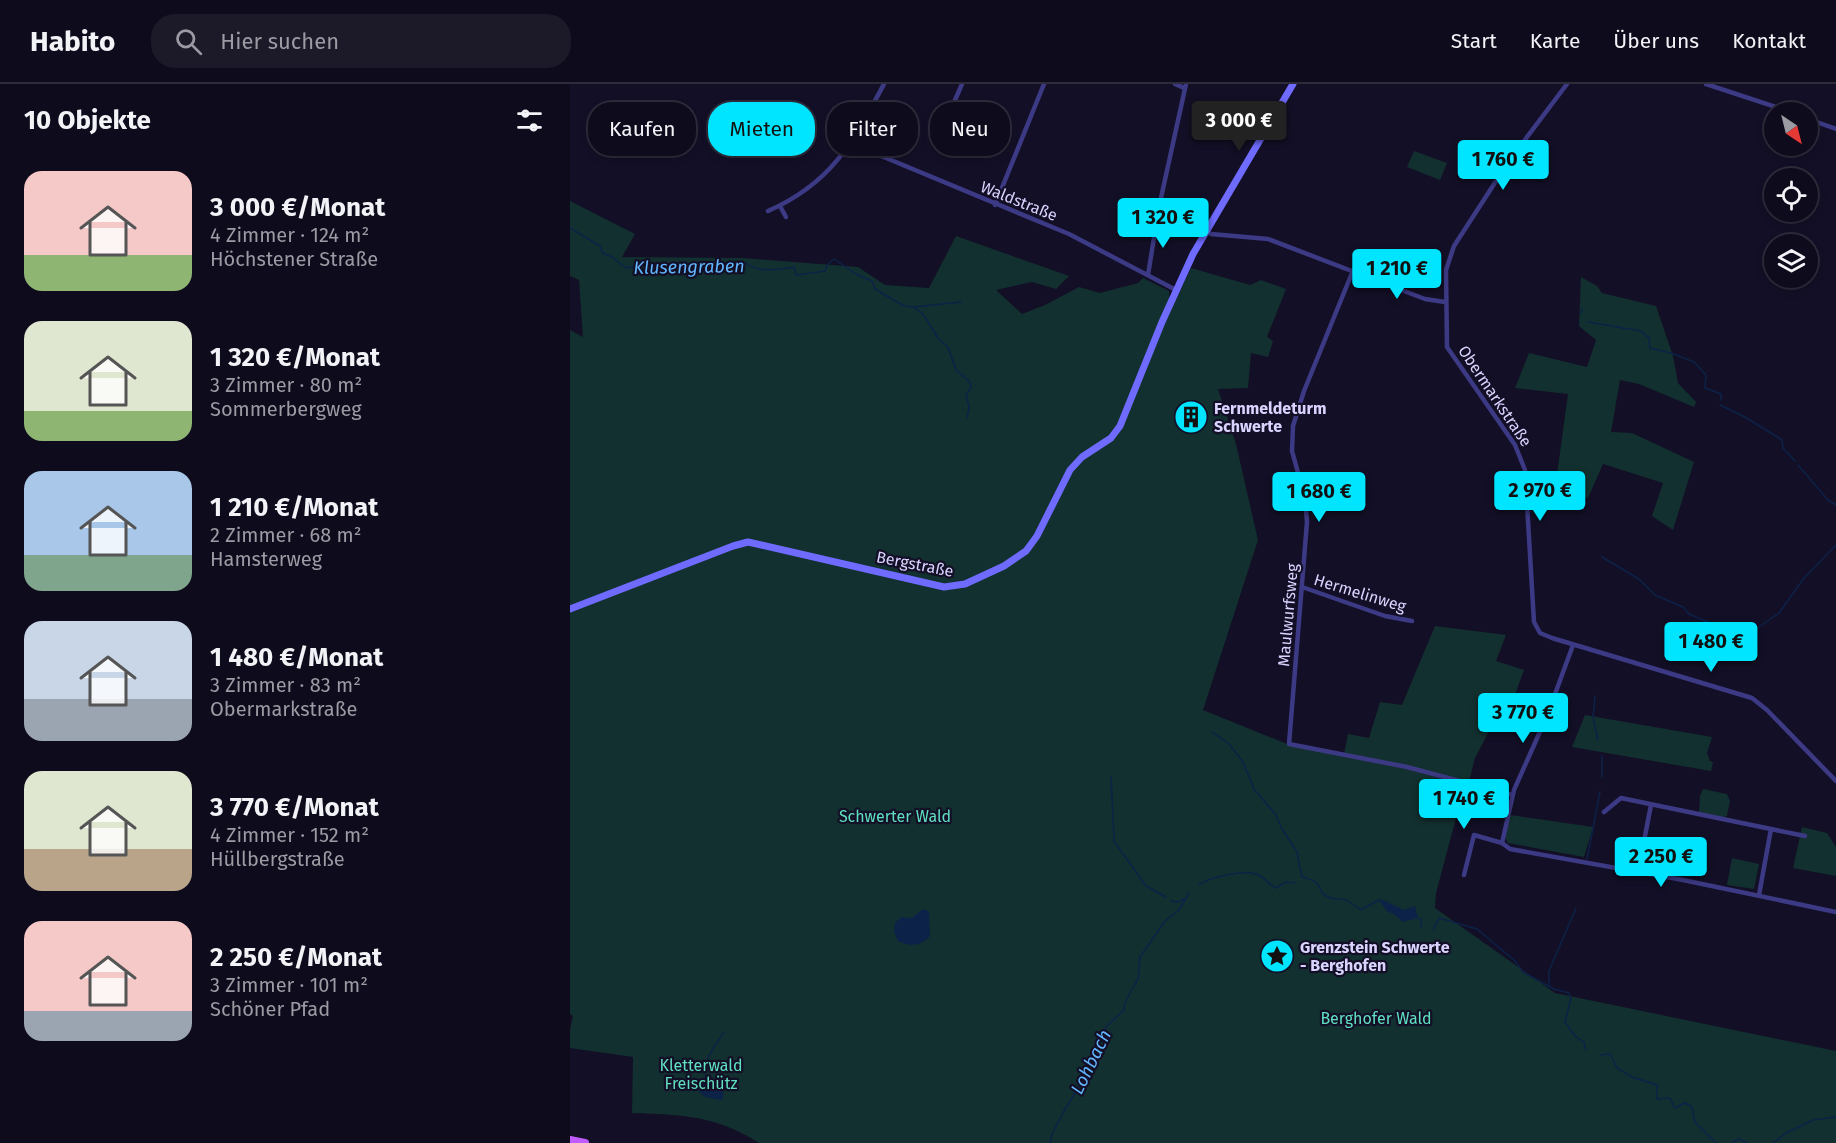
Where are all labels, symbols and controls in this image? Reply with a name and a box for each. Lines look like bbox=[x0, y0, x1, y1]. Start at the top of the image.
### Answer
search box bbox=[151, 14, 571, 68]
text: Habito bbox=[30, 25, 115, 58]
icon: search bbox=[172, 25, 205, 58]
text: Hier suchen bbox=[220, 28, 339, 55]
text: Start bbox=[1451, 28, 1497, 54]
text: Karte bbox=[1530, 28, 1580, 54]
text: Über uns bbox=[1613, 28, 1699, 54]
text: Kontakt bbox=[1732, 28, 1806, 54]
pin: 3 000 € bbox=[1184, 101, 1294, 152]
chip: Kaufen bbox=[588, 102, 696, 156]
chip: Mieten bbox=[708, 102, 815, 156]
chip: Filter bbox=[827, 102, 918, 156]
chip: Neu bbox=[930, 102, 1010, 156]
north arrow bbox=[1764, 102, 1818, 156]
map controls bbox=[1764, 102, 1818, 288]
icon: filters bbox=[513, 104, 546, 137]
text: 10 Objekte bbox=[24, 105, 151, 136]
text: 3 000 € bbox=[1206, 108, 1272, 132]
pin: 1 760 € bbox=[1448, 140, 1558, 191]
text: 1 760 € bbox=[1472, 147, 1534, 171]
button: locate bbox=[1764, 168, 1818, 222]
street label: Waldstraße bbox=[978, 177, 1060, 225]
text: 3 000 €/Monat bbox=[210, 192, 385, 223]
icon: home bbox=[72, 195, 144, 267]
pin: 1 320 € bbox=[1108, 198, 1218, 249]
text: 1 320 € bbox=[1132, 205, 1194, 229]
text: 4 Zimmer · 124 m² bbox=[210, 223, 369, 247]
button: layers bbox=[1764, 234, 1818, 288]
text: Höchstener Straße bbox=[210, 247, 378, 271]
pin: 1 210 € bbox=[1342, 249, 1452, 300]
water label: Klusengraben bbox=[633, 255, 745, 279]
text: 1 210 € bbox=[1366, 256, 1428, 280]
text: 1 320 €/Monat bbox=[210, 342, 380, 373]
street label: Obermarkstraße bbox=[1454, 342, 1536, 450]
icon: home bbox=[72, 345, 144, 417]
text: 3 Zimmer · 80 m² bbox=[210, 373, 362, 397]
text: Sommerbergweg bbox=[210, 397, 362, 421]
building icon: Fernmeldeturm Schwerte bbox=[1173, 399, 1209, 435]
place label: Fernmeldeturm Schwerte bbox=[1214, 399, 1326, 436]
pin: 2 970 € bbox=[1485, 471, 1595, 522]
pin: 1 680 € bbox=[1264, 472, 1374, 523]
text: 2 970 € bbox=[1508, 478, 1572, 502]
text: 1 680 € bbox=[1286, 479, 1352, 503]
text: 1 210 €/Monat bbox=[210, 492, 378, 523]
icon: home bbox=[72, 495, 144, 567]
text: 2 Zimmer · 68 m² bbox=[210, 523, 362, 547]
text: Hamsterweg bbox=[210, 547, 322, 571]
street label: Bergstraße bbox=[875, 547, 955, 581]
street label: Maulwurfsweg bbox=[1274, 562, 1302, 667]
street label: Hermelinweg bbox=[1312, 570, 1409, 616]
pin: 1 480 € bbox=[1656, 622, 1766, 673]
text: 1 480 € bbox=[1678, 629, 1744, 653]
text: 1 480 €/Monat bbox=[210, 642, 383, 673]
icon: home bbox=[72, 645, 144, 717]
text: 3 Zimmer · 83 m² bbox=[210, 673, 361, 697]
pin: 3 770 € bbox=[1468, 693, 1578, 744]
text: Obermarkstraße bbox=[210, 697, 357, 721]
text: 3 770 € bbox=[1492, 700, 1554, 724]
pin: 1 740 € bbox=[1409, 779, 1519, 830]
text: 1 740 € bbox=[1433, 786, 1495, 810]
text: 3 770 €/Monat bbox=[210, 792, 379, 823]
icon: home bbox=[72, 795, 144, 867]
park label: Schwerter Wald bbox=[839, 807, 951, 826]
text: 4 Zimmer · 152 m² bbox=[210, 823, 369, 847]
pin: 2 250 € bbox=[1606, 837, 1716, 888]
text: 2 250 € bbox=[1629, 844, 1693, 868]
text: Hüllbergstraße bbox=[210, 847, 345, 871]
place icon: Grenzstein Schwerte - Berghofen bbox=[1259, 938, 1295, 974]
place label: Grenzstein Schwerte - Berghofen bbox=[1300, 938, 1450, 975]
text: 2 250 €/Monat bbox=[210, 942, 382, 973]
icon: home bbox=[72, 945, 144, 1017]
text: 3 Zimmer · 101 m² bbox=[210, 973, 368, 997]
text: Schöner Pfad bbox=[210, 997, 330, 1021]
park label: Berghofer Wald bbox=[1320, 1009, 1432, 1028]
water label: Lohbach bbox=[1066, 1026, 1116, 1098]
park label: Kletterwald Freischütz bbox=[660, 1056, 742, 1093]

